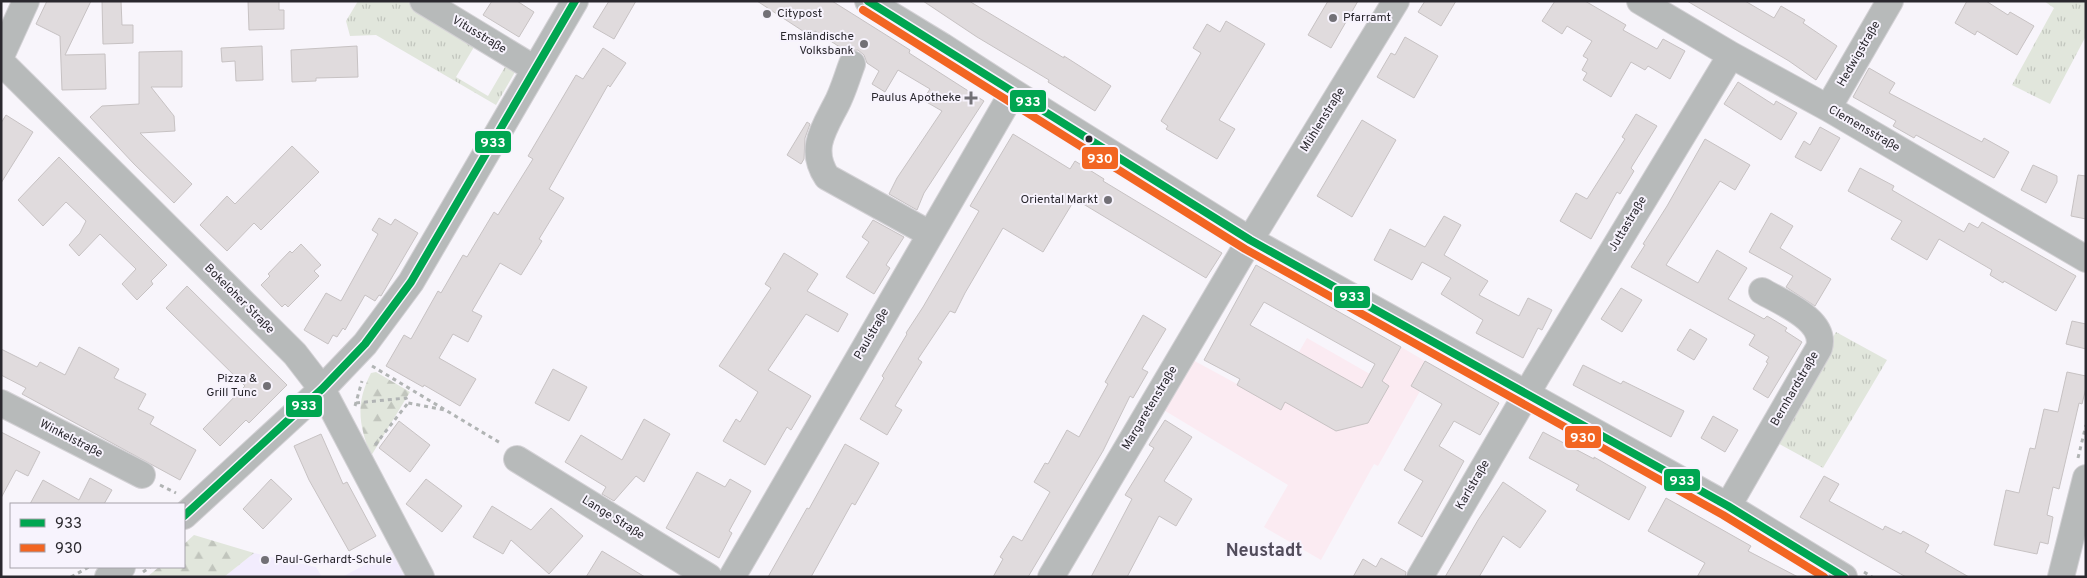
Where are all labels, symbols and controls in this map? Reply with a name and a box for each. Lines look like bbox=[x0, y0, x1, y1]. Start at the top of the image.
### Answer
place label: Citypost bbox=[777, 6, 822, 22]
marker: Citypost bbox=[761, 8, 773, 20]
place label: Pfarramt bbox=[1343, 10, 1391, 26]
street label: Vitusstraße bbox=[449, 12, 509, 58]
marker: Pfarramt bbox=[1327, 12, 1339, 24]
street label: Hedwigstraße bbox=[1834, 18, 1884, 90]
place label: Emsländische Volksbank bbox=[780, 29, 854, 59]
marker: Emsländische Volksbank bbox=[858, 38, 870, 50]
street label: Mühlenstraße bbox=[1297, 85, 1349, 155]
line badge: 933 bbox=[1009, 89, 1047, 113]
place label: Paulus Apotheke bbox=[871, 90, 961, 106]
marker: Paulus Apotheke bbox=[965, 92, 977, 104]
text: 933 bbox=[1015, 94, 1041, 111]
street label: Clemensstraße bbox=[1825, 102, 1903, 156]
line badge: 933 bbox=[474, 130, 512, 154]
unlabelled marker bbox=[1084, 134, 1094, 144]
text: 933 bbox=[480, 135, 506, 152]
line badge: 930 bbox=[1081, 146, 1119, 170]
text: 930 bbox=[1087, 151, 1113, 168]
place label: Oriental Markt bbox=[1021, 192, 1098, 208]
street label: Juttastraße bbox=[1605, 193, 1651, 255]
marker: Oriental Markt bbox=[1102, 194, 1114, 206]
street label: Bokeloher Straße bbox=[200, 260, 278, 338]
line badge: 933 bbox=[1333, 285, 1371, 309]
text: 933 bbox=[1339, 289, 1365, 306]
street label: Paulstraße bbox=[851, 305, 893, 363]
street label: Bernhardstraße bbox=[1767, 349, 1823, 429]
street label: Margaretenstraße bbox=[1119, 363, 1181, 453]
place label: Pizza & Grill Tunc bbox=[206, 371, 257, 401]
marker: Pizza & Grill Tunc bbox=[261, 380, 273, 392]
line badge: 933 bbox=[285, 394, 323, 418]
text: 933 bbox=[291, 398, 317, 415]
street label: Winkelstraße bbox=[37, 416, 105, 462]
line badge: 930 bbox=[1564, 425, 1602, 449]
text: 930 bbox=[1570, 430, 1596, 447]
street label: Karlstraße bbox=[1452, 457, 1494, 513]
line badge: 933 bbox=[1663, 468, 1701, 492]
text: 933 bbox=[1669, 473, 1695, 490]
street label: Lange Straße bbox=[579, 492, 647, 544]
legend bbox=[10, 503, 185, 568]
text: 933 bbox=[55, 515, 82, 534]
text: 930 bbox=[55, 540, 82, 559]
district label: Neustadt bbox=[1226, 540, 1302, 563]
place label: Paul-Gerhardt-Schule bbox=[275, 552, 392, 568]
marker: Paul-Gerhardt-Schule bbox=[259, 554, 271, 566]

